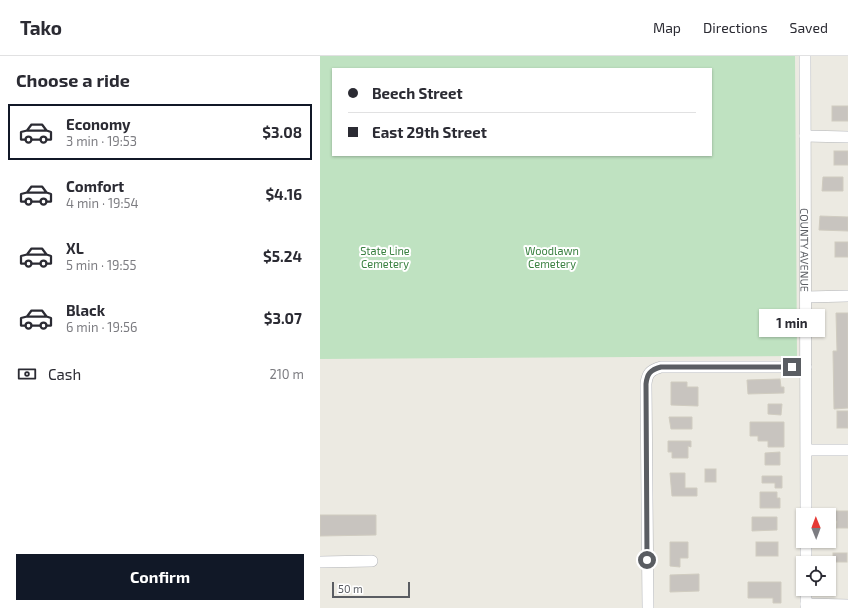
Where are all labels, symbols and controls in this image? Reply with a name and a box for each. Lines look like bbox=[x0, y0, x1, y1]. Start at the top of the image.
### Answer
text: Tako bbox=[20, 16, 62, 39]
text: Map bbox=[653, 19, 681, 36]
text: Directions bbox=[703, 19, 768, 36]
text: Saved bbox=[790, 19, 828, 36]
text: Choose a ride bbox=[16, 69, 130, 91]
text: Beech Street bbox=[372, 84, 463, 102]
icon: car bbox=[18, 114, 54, 150]
text: Economy bbox=[66, 115, 131, 133]
text: $3.08 bbox=[262, 123, 302, 141]
text: East 29th Street bbox=[372, 123, 487, 141]
text: 3 min · 19:53 bbox=[66, 133, 137, 149]
icon: car bbox=[18, 176, 54, 212]
text: Comfort bbox=[66, 177, 124, 195]
text: $4.16 bbox=[265, 185, 302, 203]
text: 4 min · 19:54 bbox=[66, 195, 139, 211]
street label: COUNTY AVENUE bbox=[799, 208, 812, 292]
icon: car bbox=[18, 238, 54, 274]
text: XL bbox=[66, 239, 84, 257]
park label: State Line Cemetery bbox=[360, 244, 410, 270]
park label: Woodlawn Cemetery bbox=[525, 244, 579, 270]
text: $5.24 bbox=[263, 247, 302, 265]
text: 5 min · 19:55 bbox=[66, 257, 137, 273]
icon: car bbox=[18, 300, 54, 336]
text: Black bbox=[66, 301, 105, 319]
text: $3.07 bbox=[264, 309, 302, 327]
callout: 1 min bbox=[759, 309, 825, 337]
text: 1 min bbox=[776, 315, 808, 331]
text: 6 min · 19:56 bbox=[66, 319, 137, 335]
route end bbox=[783, 358, 801, 376]
icon: cash bbox=[16, 363, 38, 385]
text: Cash bbox=[48, 365, 81, 383]
text: 210 m bbox=[269, 366, 304, 382]
north arrow bbox=[796, 508, 836, 548]
map controls bbox=[796, 508, 836, 596]
route start bbox=[638, 551, 656, 569]
button: Confirm bbox=[16, 554, 304, 600]
button: locate bbox=[796, 556, 836, 596]
scale bar bbox=[332, 580, 410, 599]
text: 50 m bbox=[338, 582, 363, 595]

